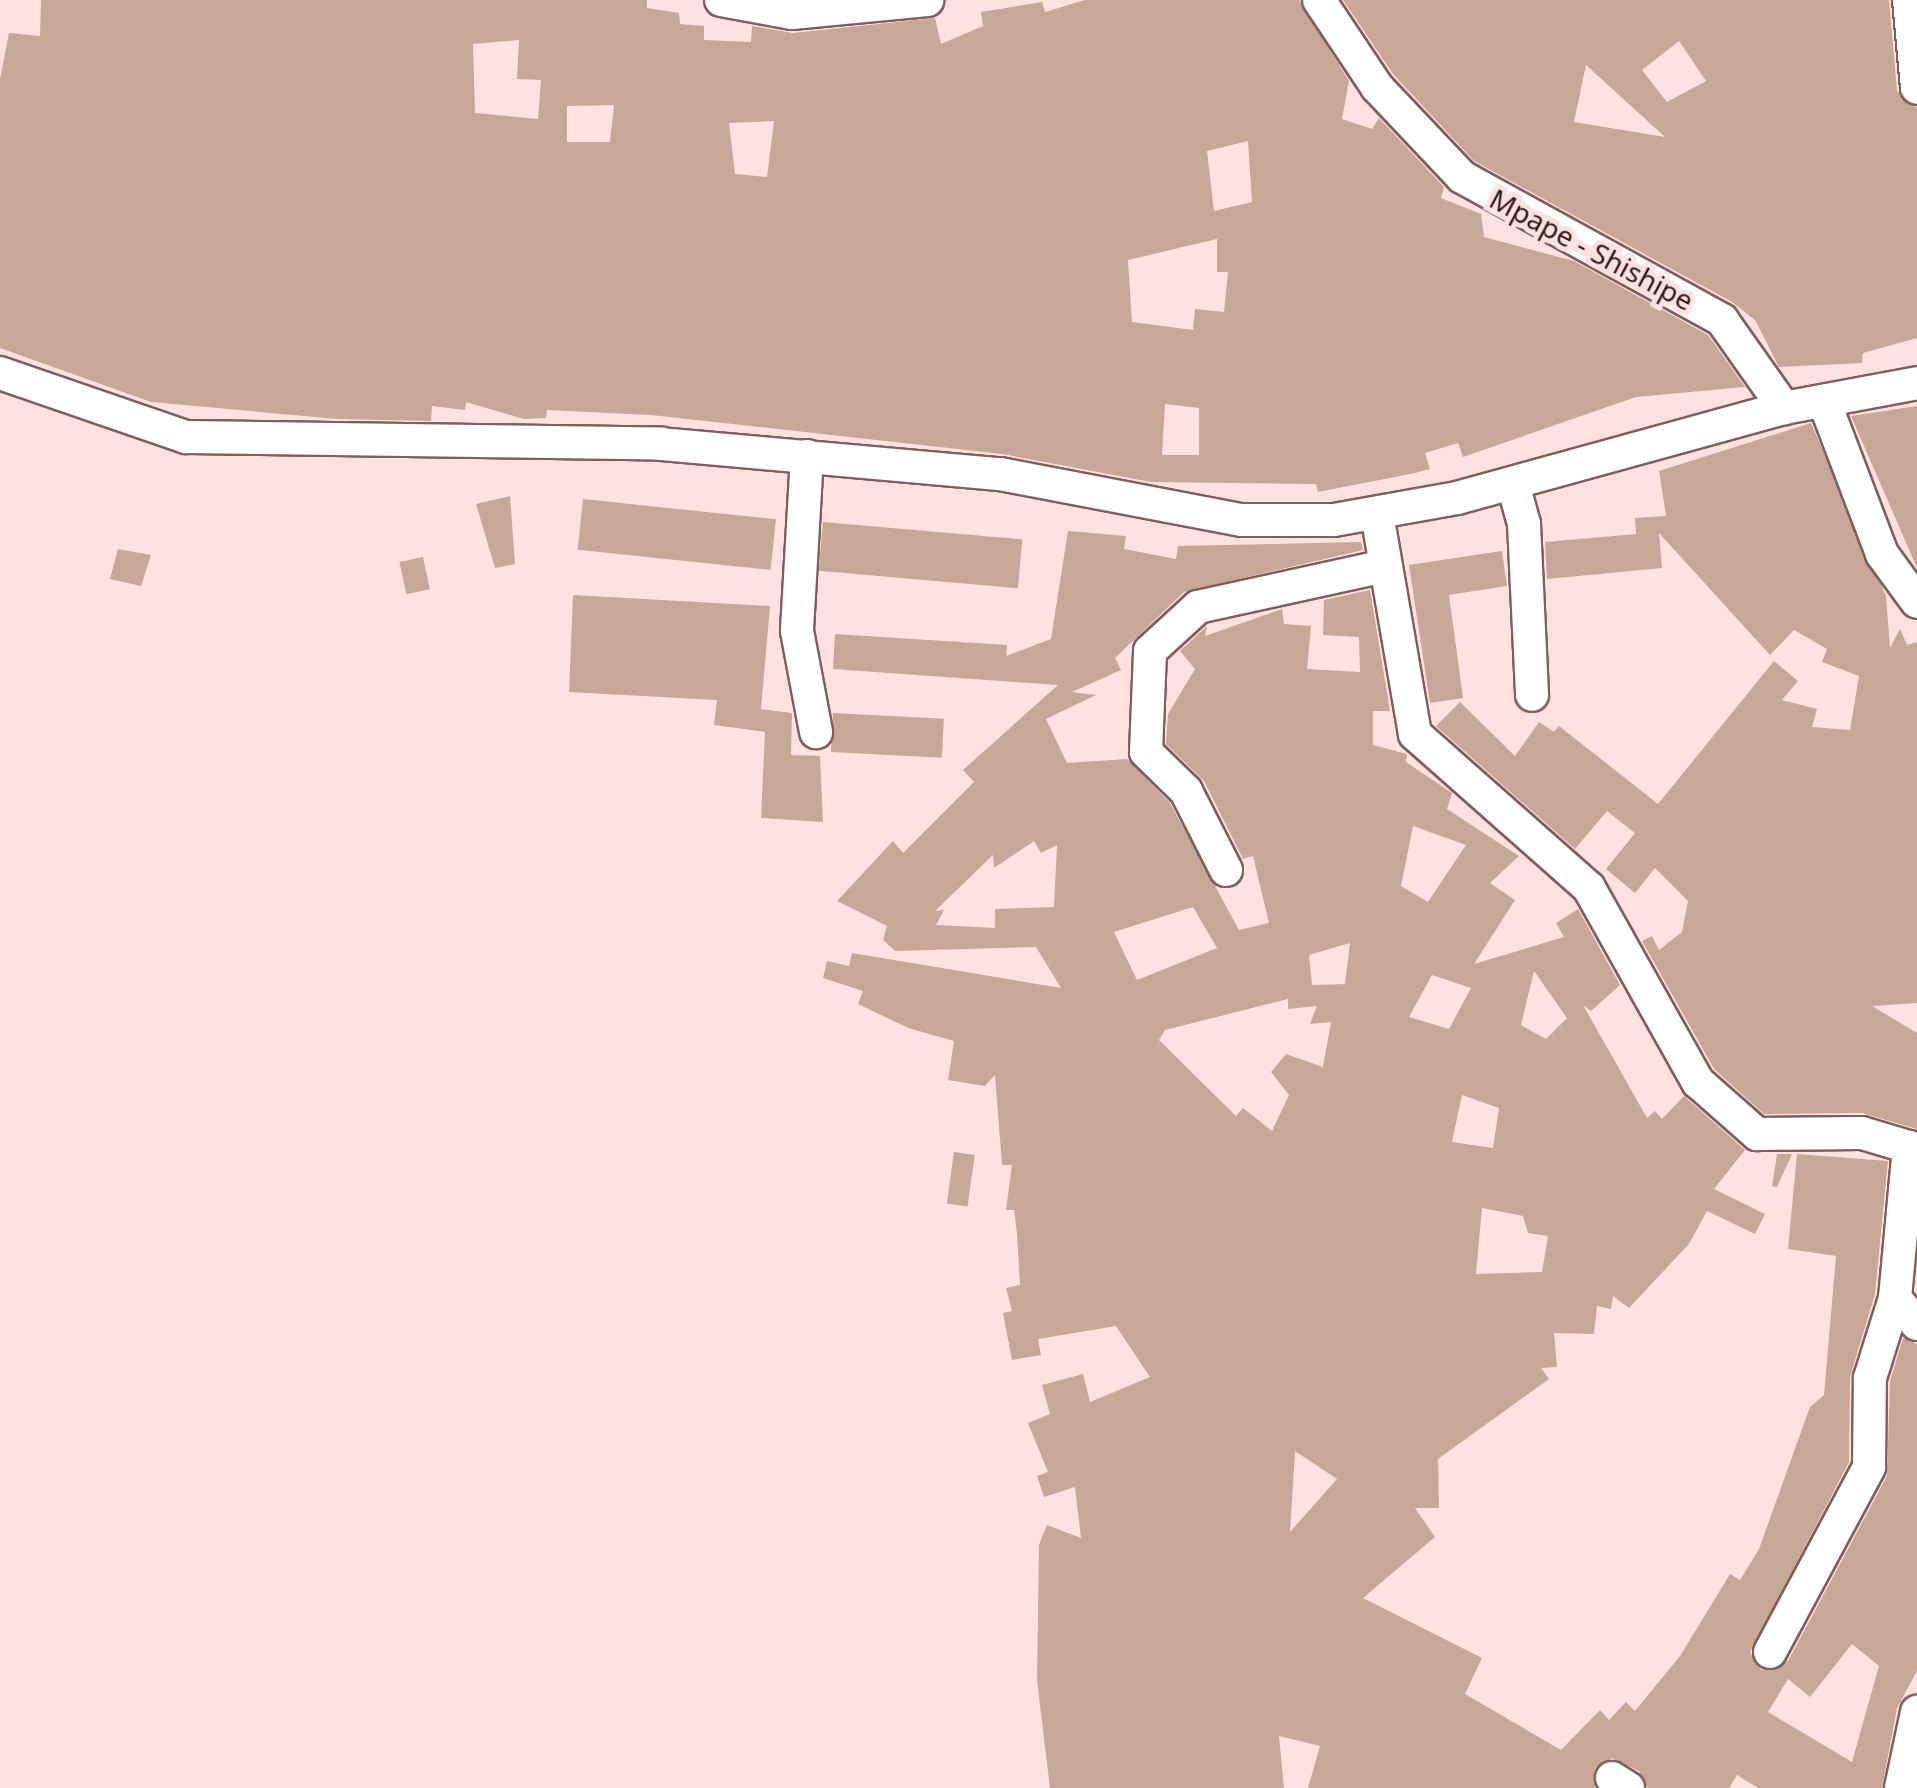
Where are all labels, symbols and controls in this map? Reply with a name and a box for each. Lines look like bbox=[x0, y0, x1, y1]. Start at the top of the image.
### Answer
street label: Mpape - Shishipe bbox=[1484, 181, 1700, 317]

